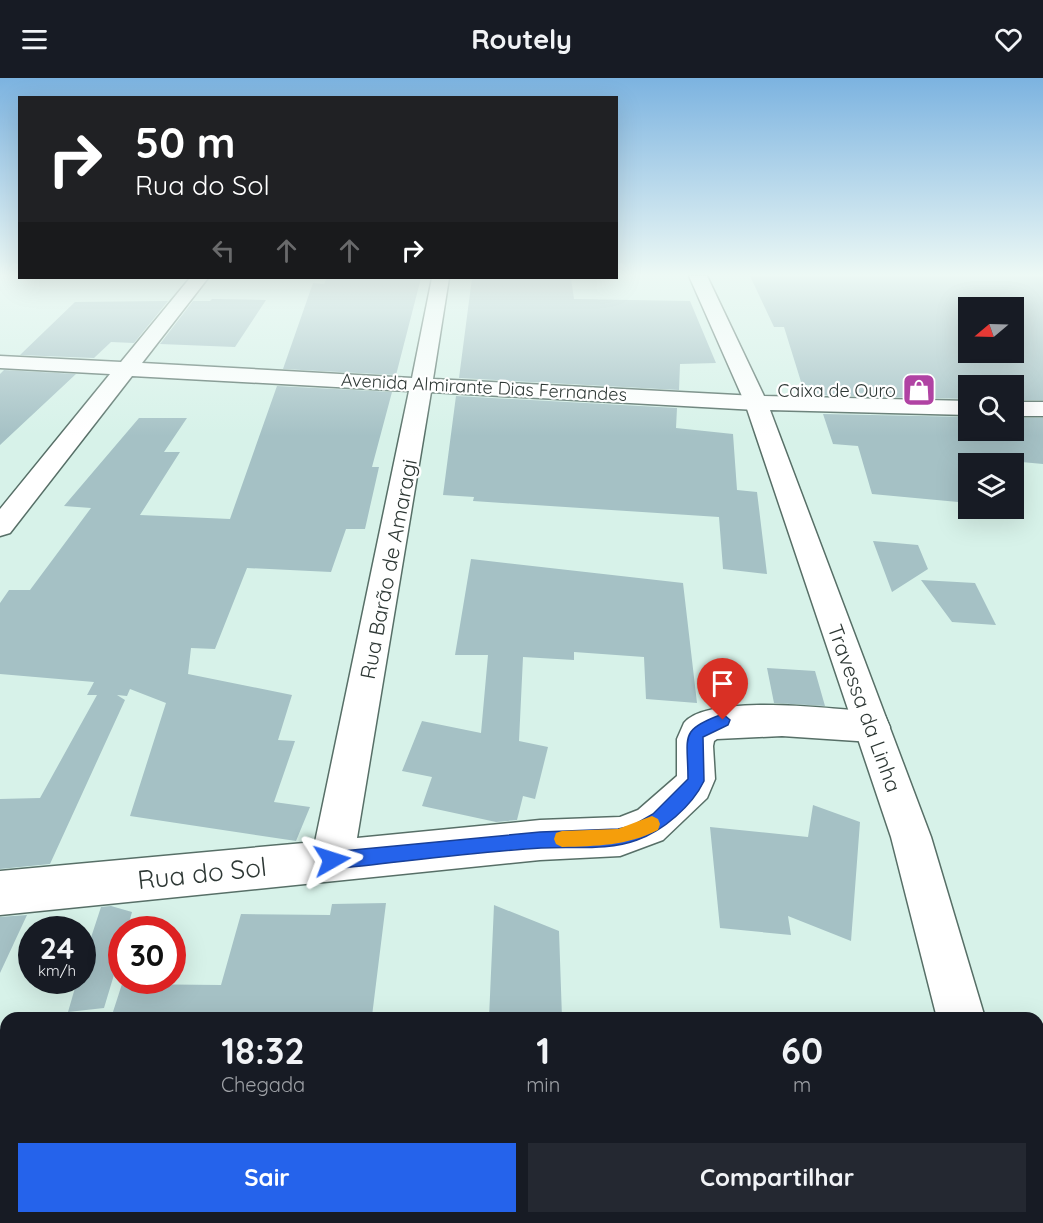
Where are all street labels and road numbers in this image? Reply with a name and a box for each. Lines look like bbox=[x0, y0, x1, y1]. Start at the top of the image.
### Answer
street label: Avenida Almirante Dias Fernandes bbox=[340, 368, 628, 406]
street label: Rua Barão de Amaragi bbox=[354, 457, 422, 681]
street label: Travessa da Linha bbox=[823, 621, 907, 795]
street label: Rua do Sol bbox=[136, 850, 268, 896]

